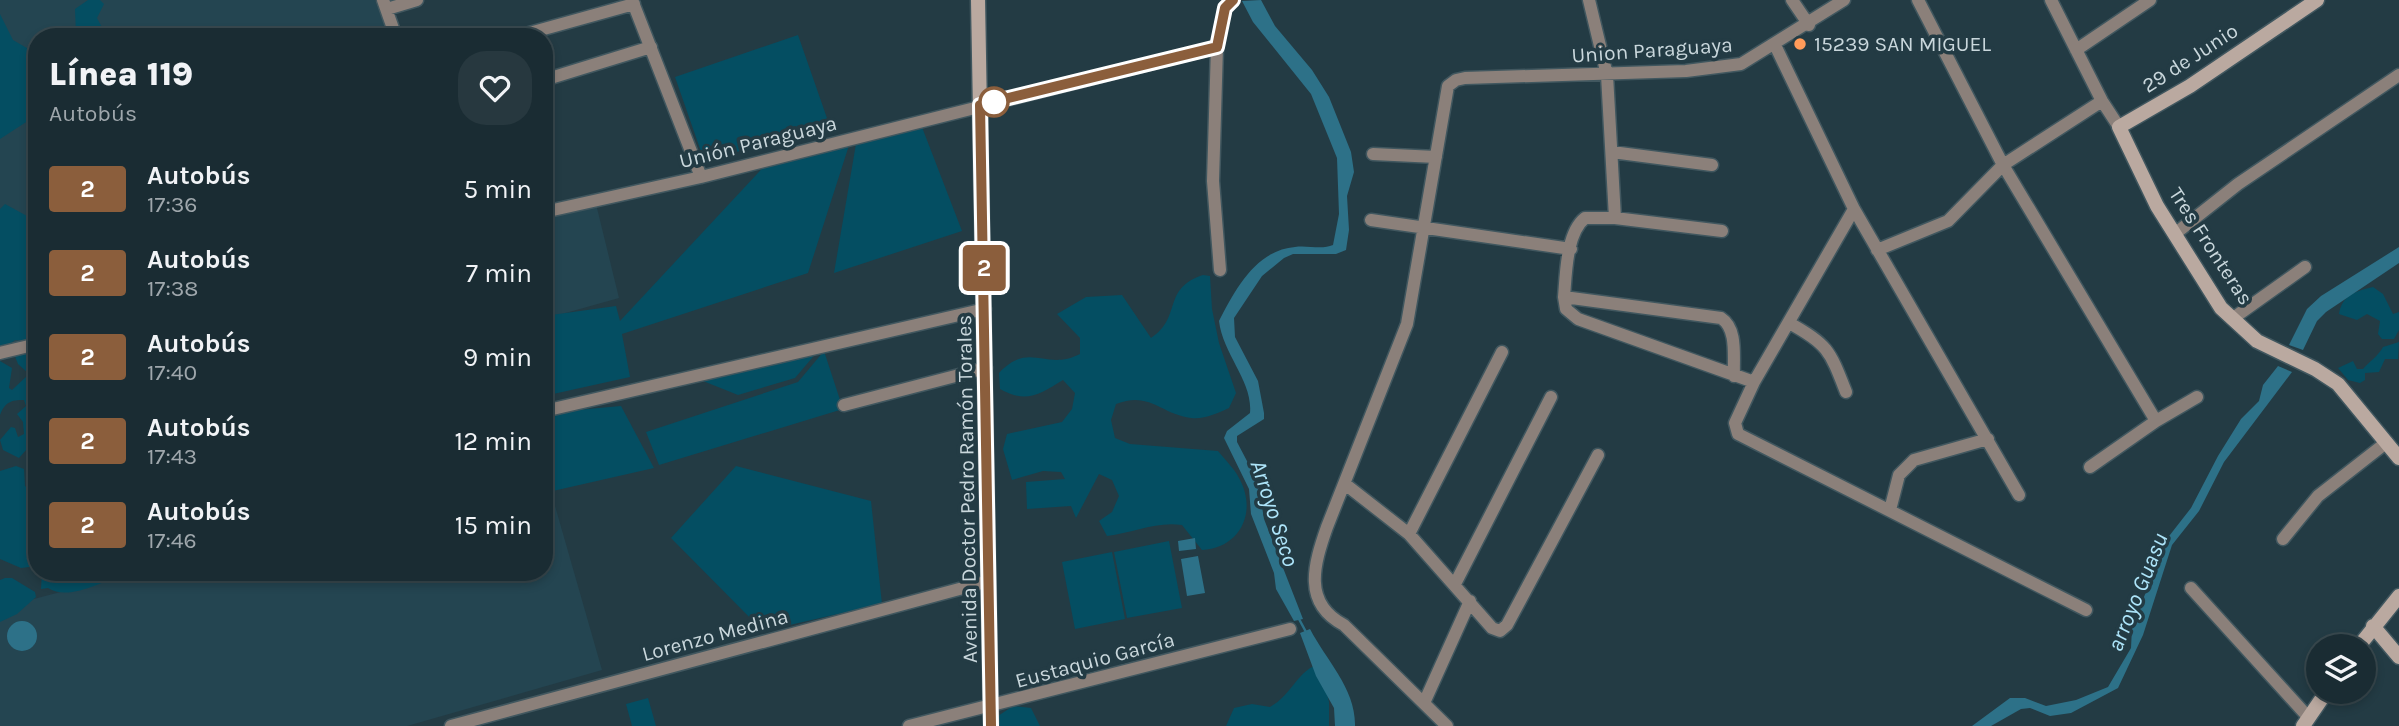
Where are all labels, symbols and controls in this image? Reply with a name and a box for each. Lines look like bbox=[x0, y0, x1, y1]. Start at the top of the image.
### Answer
street label: 29 de Junio bbox=[2138, 18, 2242, 98]
street label: Union Paraguaya bbox=[1571, 32, 1733, 68]
place label: 15239 SAN MIGUEL bbox=[1814, 32, 1991, 56]
marker: 15239 SAN MIGUEL bbox=[1792, 36, 1808, 52]
button: heart bbox=[458, 51, 532, 125]
text: Línea 119 bbox=[49, 55, 193, 93]
unlabelled marker bbox=[979, 87, 1009, 117]
text: Autobús bbox=[49, 100, 137, 127]
street label: Unión Paraguaya bbox=[677, 111, 839, 173]
text: Autobús bbox=[147, 160, 251, 191]
text: 5 min bbox=[463, 174, 532, 205]
text: 2 bbox=[80, 175, 95, 203]
street label: Tres Fronteras bbox=[2164, 183, 2258, 309]
text: 17:36 bbox=[147, 191, 197, 218]
text: Autobús bbox=[147, 244, 251, 275]
line badge: 2 bbox=[961, 245, 1007, 291]
text: 2 bbox=[977, 254, 991, 282]
text: 7 min bbox=[466, 258, 532, 289]
text: 2 bbox=[80, 259, 95, 287]
text: 17:38 bbox=[147, 275, 198, 302]
street label: Avenida Doctor Pedro Ramón Torales bbox=[952, 315, 982, 663]
text: Autobús bbox=[147, 328, 251, 359]
text: 9 min bbox=[463, 342, 532, 373]
text: 2 bbox=[80, 343, 95, 371]
text: 17:40 bbox=[147, 359, 197, 386]
text: Autobús bbox=[147, 412, 251, 443]
text: 12 min bbox=[454, 426, 532, 457]
text: 2 bbox=[80, 427, 95, 455]
text: 17:43 bbox=[147, 443, 197, 470]
water label: Arroyo Seco bbox=[1245, 457, 1304, 570]
text: Autobús bbox=[147, 496, 251, 527]
text: 15 min bbox=[455, 510, 532, 541]
text: 2 bbox=[80, 511, 95, 539]
text: 17:46 bbox=[147, 527, 197, 554]
water label: arroyo Guasu bbox=[2101, 529, 2174, 656]
street label: Lorenzo Medina bbox=[639, 604, 791, 666]
street label: Eustaquio García bbox=[1013, 627, 1177, 693]
map controls bbox=[2306, 634, 2376, 704]
button: layers bbox=[2306, 634, 2376, 704]

